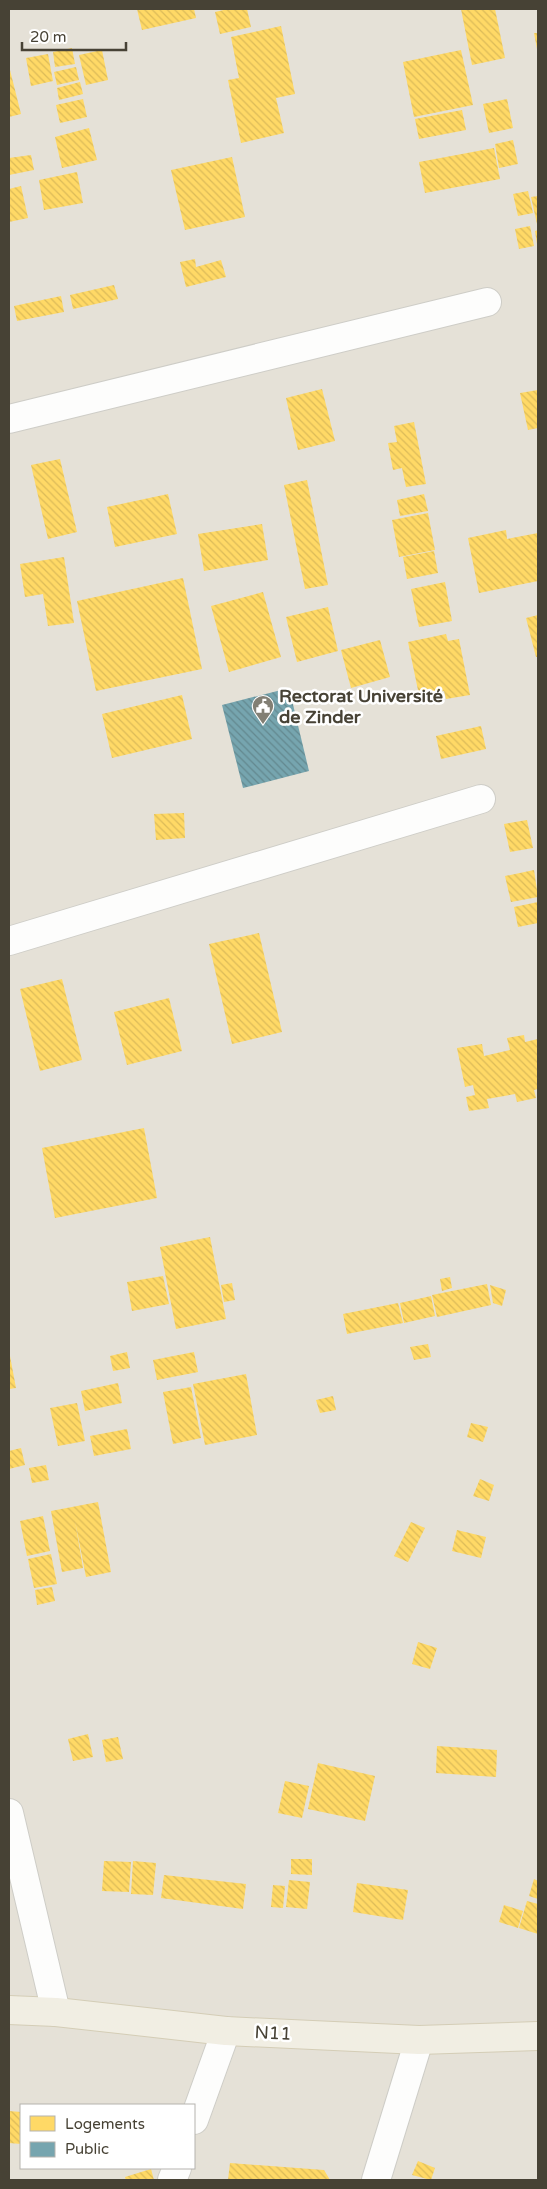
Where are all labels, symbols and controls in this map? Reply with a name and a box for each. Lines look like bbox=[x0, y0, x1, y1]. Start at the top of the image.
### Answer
scale bar bbox=[22, 20, 126, 52]
text: 20 m bbox=[30, 28, 67, 46]
place label: Rectorat Université de Zinder bbox=[279, 685, 443, 728]
public building icon: Rectorat Université de Zinder bbox=[251, 694, 275, 725]
street label: N11 bbox=[254, 2021, 292, 2045]
legend bbox=[20, 2104, 195, 2169]
text: Logements bbox=[65, 2115, 145, 2133]
text: Public bbox=[65, 2140, 109, 2158]

